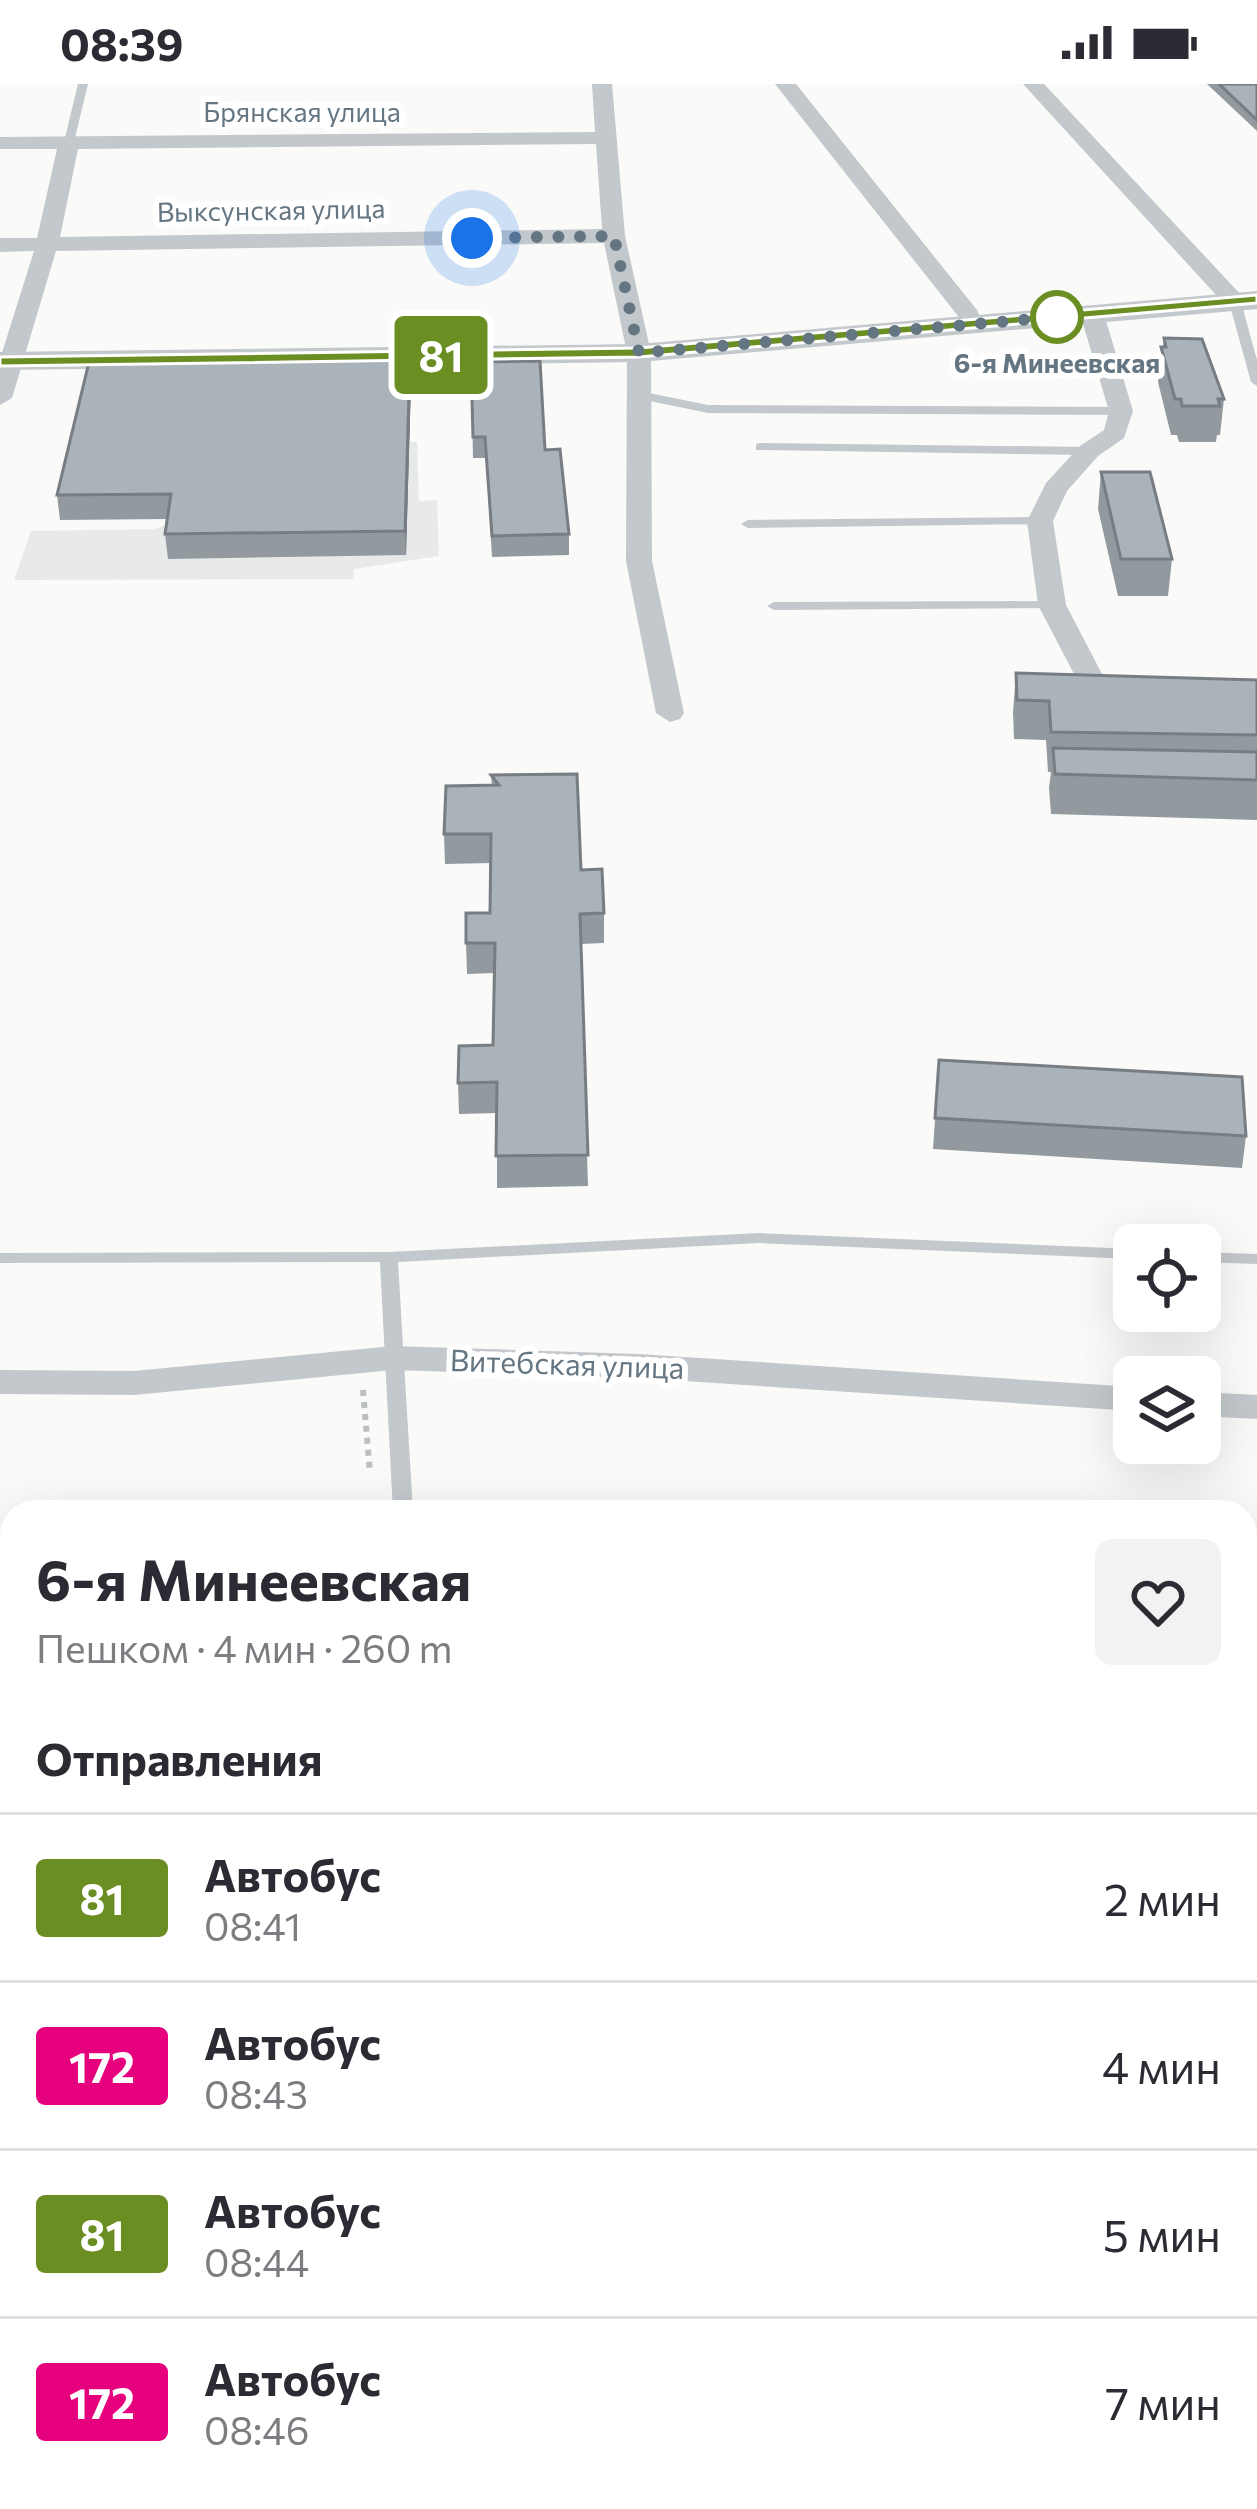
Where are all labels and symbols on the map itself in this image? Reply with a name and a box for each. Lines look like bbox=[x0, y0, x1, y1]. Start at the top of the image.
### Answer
street label: Брянская улица bbox=[203, 95, 401, 128]
street label: Выксунская улица bbox=[156, 191, 386, 228]
your location bbox=[442, 208, 502, 268]
marker: 6-я Минеевская bbox=[1032, 292, 1082, 342]
line badge: 81 bbox=[387, 316, 495, 394]
place label: 6-я Минеевская bbox=[954, 346, 1160, 379]
street label: Витебская улица bbox=[449, 1340, 685, 1385]

